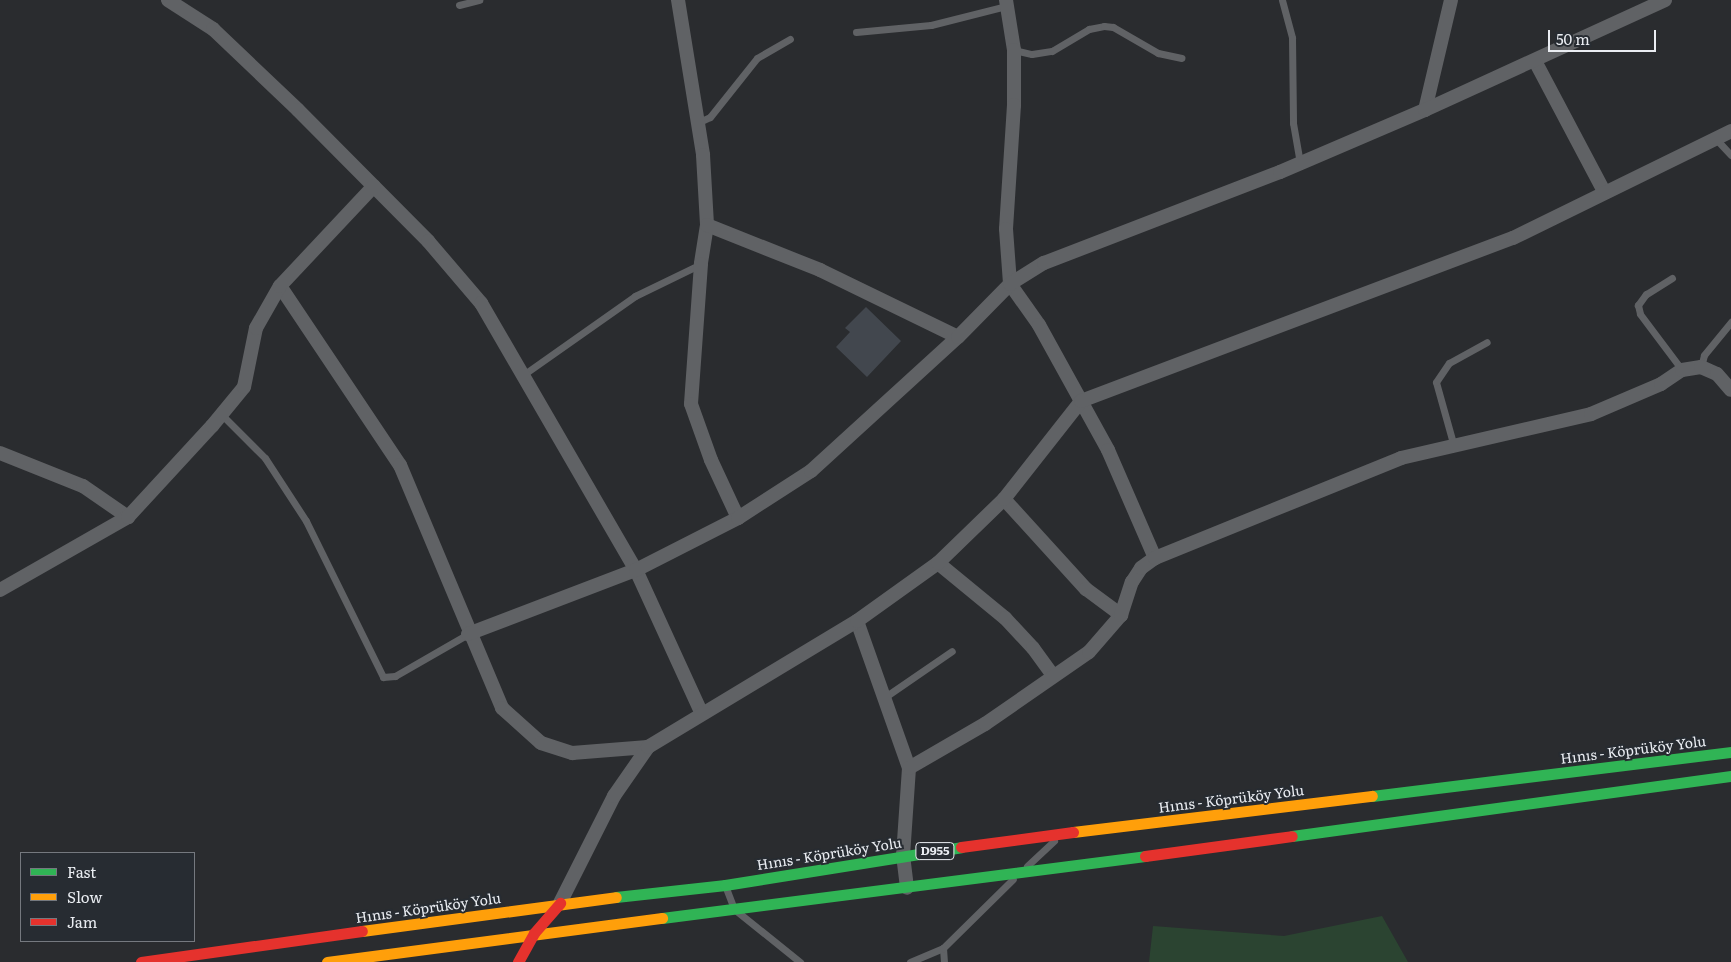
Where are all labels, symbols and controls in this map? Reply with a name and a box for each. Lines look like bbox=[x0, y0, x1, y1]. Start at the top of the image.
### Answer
scale bar bbox=[1551, 20, 1658, 52]
text: 50 m bbox=[1556, 27, 1590, 50]
street label: Hınıs - Köprüköy Yolu bbox=[1559, 732, 1707, 766]
street label: Hınıs - Köprüköy Yolu bbox=[1157, 781, 1305, 815]
street label: Hınıs - Köprüköy Yolu bbox=[755, 833, 903, 873]
road number: D955 bbox=[915, 841, 955, 860]
legend bbox=[20, 852, 195, 942]
text: Fast bbox=[67, 860, 96, 883]
text: Slow bbox=[67, 885, 102, 908]
street label: Hınıs - Köprüköy Yolu bbox=[354, 888, 502, 926]
text: Jam bbox=[67, 910, 97, 933]

